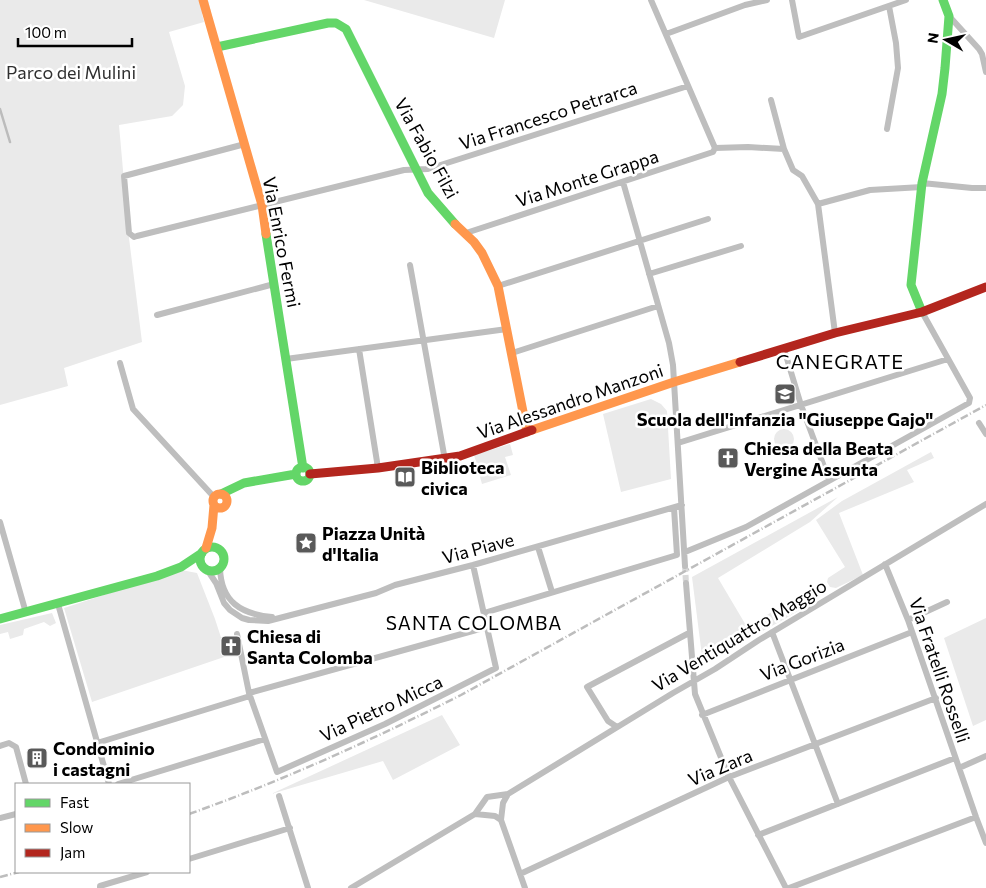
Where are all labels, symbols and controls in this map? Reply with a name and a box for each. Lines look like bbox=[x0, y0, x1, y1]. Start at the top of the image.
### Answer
scale bar bbox=[18, 15, 131, 47]
north arrow bbox=[921, 15, 971, 65]
text: 100 m bbox=[25, 23, 67, 41]
text: N bbox=[923, 31, 942, 44]
park label: Parco dei Mulini bbox=[6, 61, 136, 83]
street label: Via Francesco Petrarca bbox=[456, 76, 640, 154]
street label: Via Fabio Filzi bbox=[390, 94, 464, 202]
street label: Via Monte Grappa bbox=[513, 145, 661, 211]
street label: Via Enrico Fermi bbox=[259, 175, 305, 309]
district label: CANEGRATE bbox=[776, 349, 904, 373]
street label: Via Alessandro Manzoni bbox=[474, 359, 666, 443]
school or university icon: Scuola dell'infanzia "Giuseppe Gajo" bbox=[773, 382, 797, 406]
place label: Scuola dell'infanzia "Giuseppe Gajo" bbox=[637, 408, 933, 430]
place label: Chiesa della Beata Vergine Assunta bbox=[744, 437, 893, 480]
church icon: Chiesa della Beata Vergine Assunta bbox=[716, 446, 740, 470]
place label: Biblioteca civica bbox=[421, 456, 504, 499]
library icon: Biblioteca civica bbox=[393, 465, 417, 489]
place label: Piazza Unità d'Italia bbox=[322, 522, 425, 565]
street label: Via Piave bbox=[440, 528, 516, 568]
place icon: Piazza Unità d'Italia bbox=[294, 531, 318, 555]
street label: Via Ventiquattro Maggio bbox=[648, 574, 830, 696]
street label: Via Fratelli Rosselli bbox=[905, 595, 975, 745]
district label: SANTA COLOMBA bbox=[386, 611, 562, 634]
place label: Chiesa di Santa Colomba bbox=[247, 625, 373, 668]
street label: Via Gorizia bbox=[757, 633, 847, 685]
church icon: Chiesa di Santa Colomba bbox=[219, 634, 243, 658]
street label: Via Pietro Micca bbox=[316, 670, 446, 746]
place label: Condominio i castagni bbox=[53, 737, 155, 780]
street label: Via Zara bbox=[685, 744, 755, 790]
building icon: Condominio i castagni bbox=[25, 746, 49, 770]
legend bbox=[15, 783, 190, 873]
text: Fast bbox=[60, 793, 89, 811]
text: Slow bbox=[60, 818, 93, 836]
text: Jam bbox=[60, 843, 85, 861]

